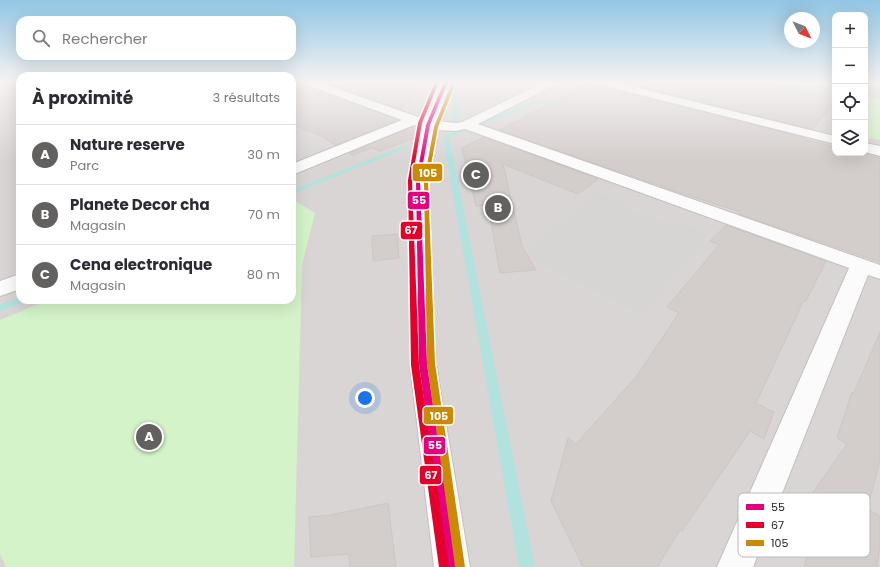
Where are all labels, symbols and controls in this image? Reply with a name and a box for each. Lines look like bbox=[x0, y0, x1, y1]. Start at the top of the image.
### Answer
north arrow bbox=[784, 12, 820, 48]
map controls bbox=[832, 12, 868, 156]
button: + bbox=[832, 12, 868, 48]
search box bbox=[16, 16, 296, 60]
icon: search bbox=[30, 27, 52, 49]
text: Rechercher bbox=[62, 28, 148, 49]
button: − bbox=[832, 48, 868, 84]
button: locate bbox=[832, 84, 868, 120]
text: À proximité bbox=[32, 86, 133, 110]
text: 3 résultats bbox=[213, 88, 280, 107]
button: layers bbox=[832, 120, 868, 156]
text: Nature reserve bbox=[70, 134, 185, 155]
text: A bbox=[40, 145, 50, 164]
text: 30 m bbox=[247, 145, 280, 164]
text: Parc bbox=[70, 156, 99, 175]
pin: C bbox=[463, 160, 489, 190]
line badge: 105 bbox=[412, 163, 443, 182]
text: 105 bbox=[419, 165, 437, 181]
line badge: 55 bbox=[407, 191, 430, 210]
text: 55 bbox=[412, 192, 426, 208]
pin: B bbox=[485, 193, 511, 223]
text: Planete Decor cha bbox=[70, 194, 210, 215]
text: B bbox=[41, 205, 49, 224]
text: 70 m bbox=[248, 205, 280, 224]
text: Magasin bbox=[70, 216, 126, 235]
line badge: 67 bbox=[400, 221, 423, 240]
text: 67 bbox=[405, 222, 418, 238]
text: Cena electronique bbox=[70, 254, 212, 275]
text: C bbox=[40, 265, 50, 284]
text: 80 m bbox=[247, 265, 280, 284]
text: Magasin bbox=[70, 276, 126, 295]
your location bbox=[355, 388, 375, 408]
line badge: 105 bbox=[423, 406, 454, 425]
text: 105 bbox=[430, 408, 448, 424]
pin: A bbox=[136, 422, 162, 452]
line badge: 55 bbox=[423, 436, 446, 455]
text: 55 bbox=[428, 437, 442, 453]
line badge: 67 bbox=[419, 465, 442, 485]
text: 67 bbox=[425, 467, 438, 483]
legend bbox=[738, 493, 870, 557]
text: 55 bbox=[771, 499, 785, 515]
text: 67 bbox=[771, 517, 784, 533]
text: 105 bbox=[771, 535, 788, 551]

